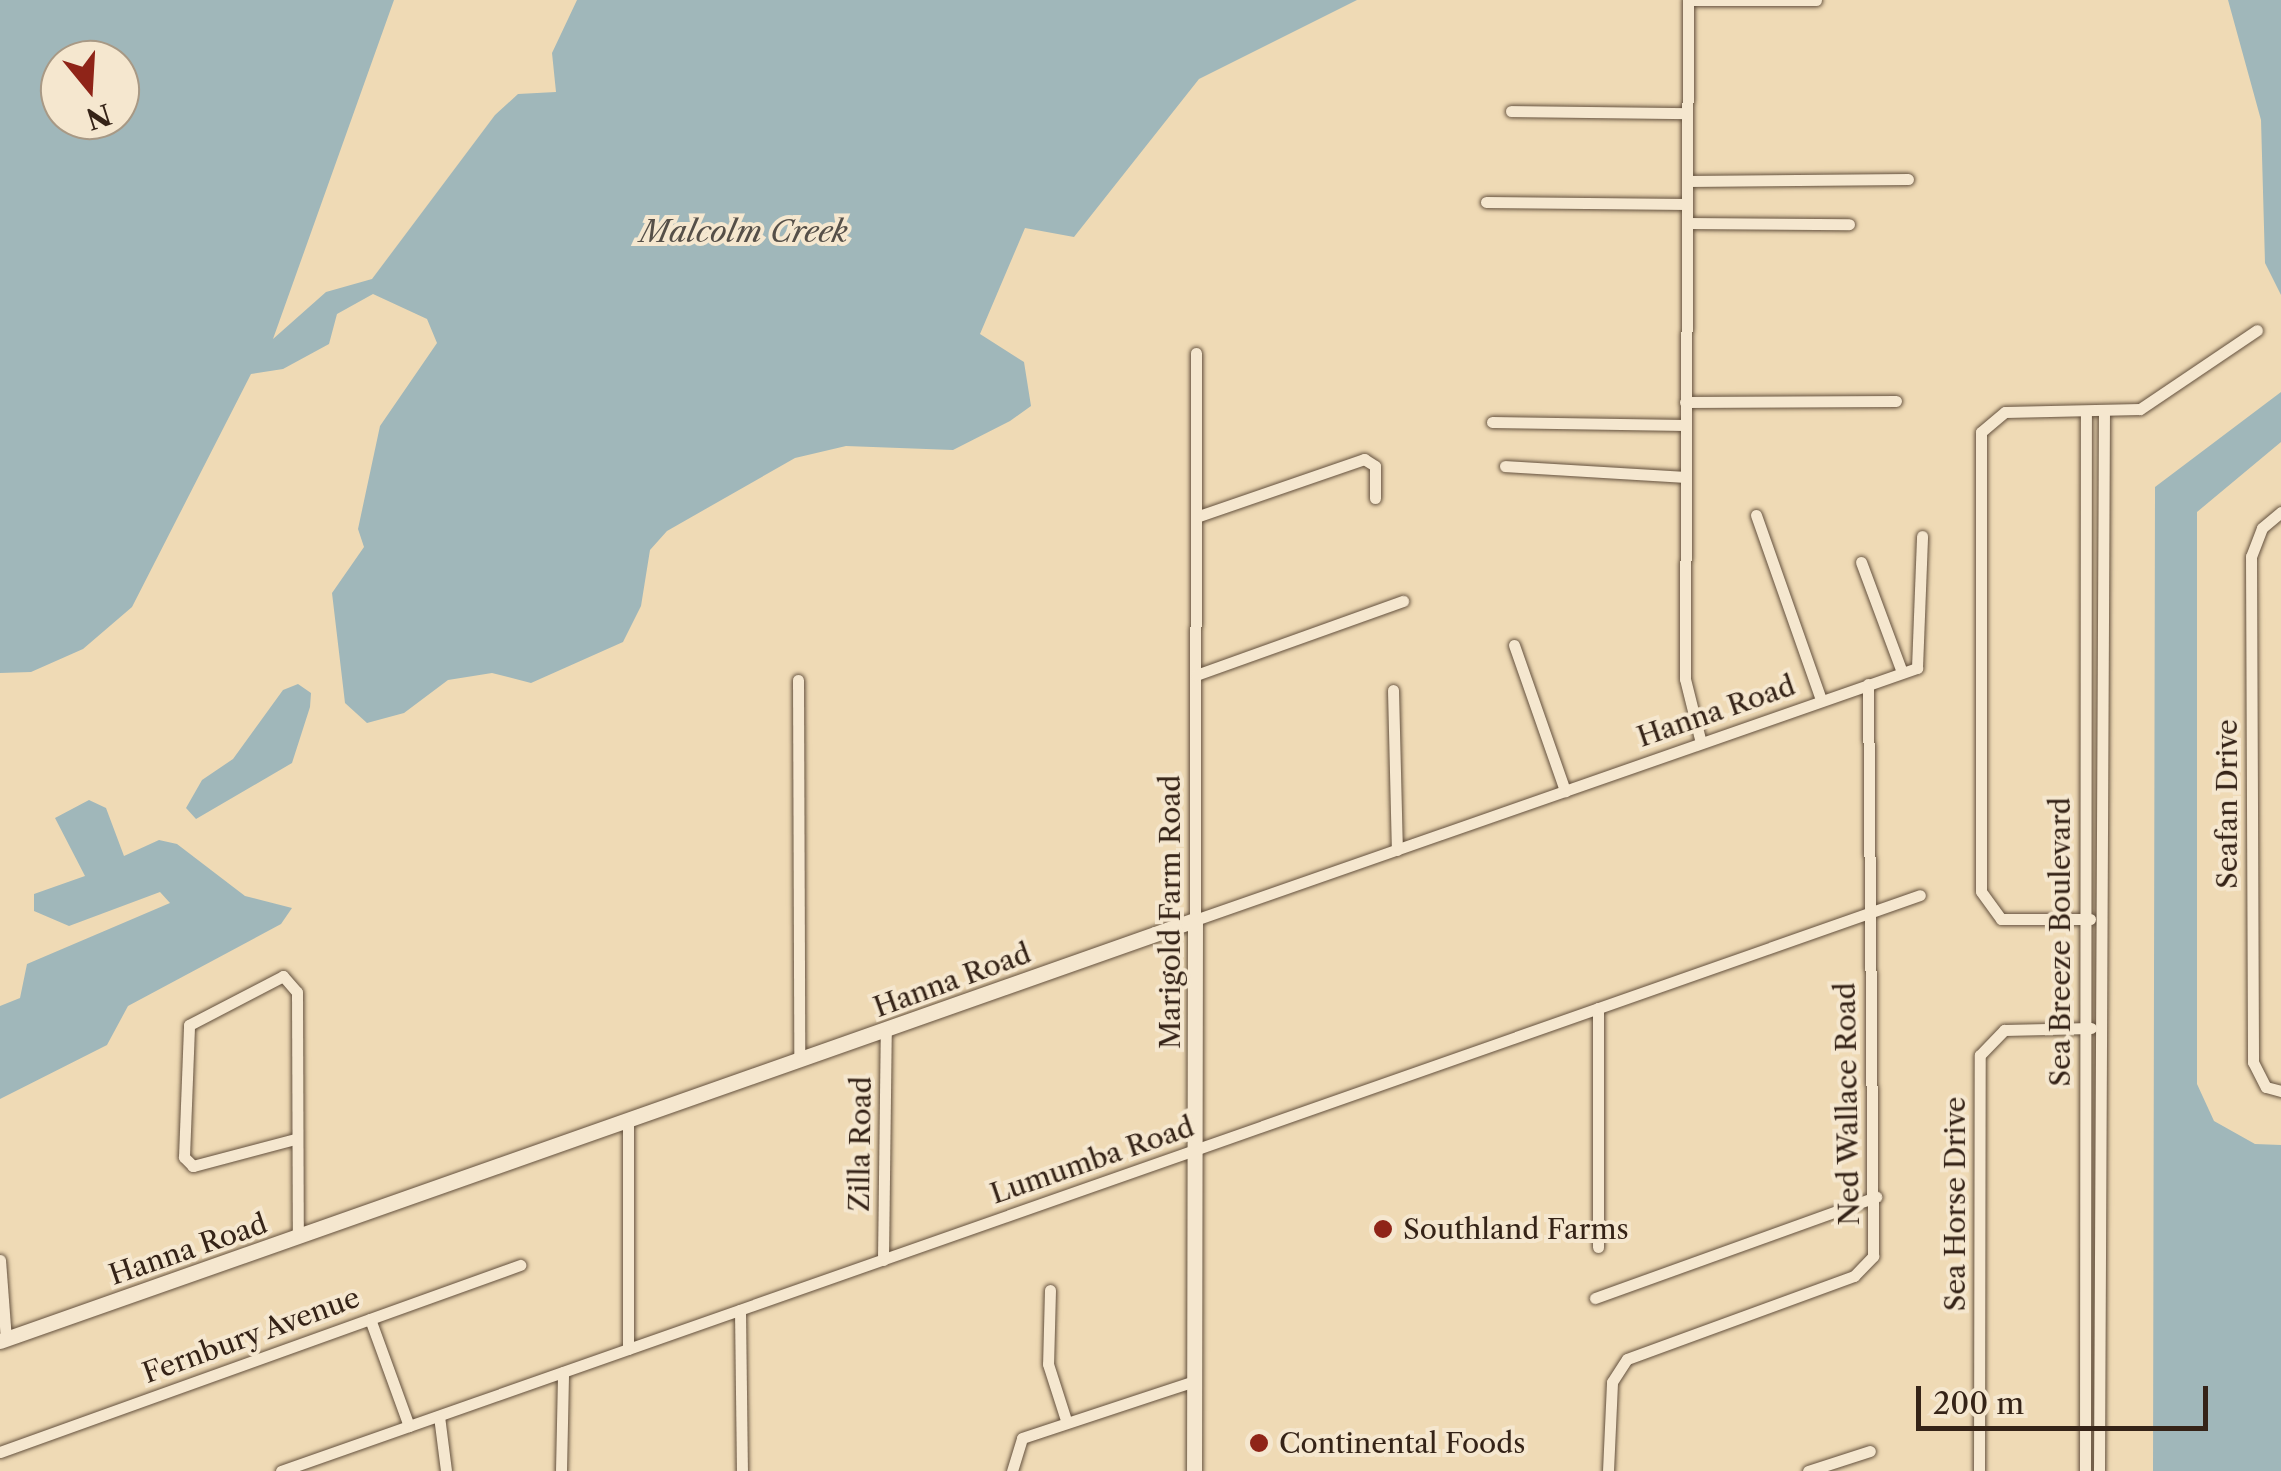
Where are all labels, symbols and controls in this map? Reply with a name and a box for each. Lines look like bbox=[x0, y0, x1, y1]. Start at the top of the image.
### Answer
north arrow bbox=[40, 40, 140, 140]
text: N bbox=[82, 97, 115, 137]
water label: Malcolm Creek bbox=[640, 214, 848, 250]
street label: Hanna Road bbox=[1632, 668, 1800, 754]
street label: Seafan Drive bbox=[2210, 719, 2244, 889]
street label: Marigold Farm Road bbox=[1153, 775, 1187, 1049]
street label: Sea Breeze Boulevard bbox=[2043, 797, 2077, 1087]
street label: Hanna Road bbox=[869, 936, 1035, 1024]
street label: Ned Wallace Road bbox=[1828, 982, 1866, 1226]
street label: Zilla Road bbox=[842, 1076, 878, 1212]
street label: Sea Horse Drive bbox=[1938, 1096, 1972, 1312]
street label: Lumumba Road bbox=[986, 1109, 1198, 1211]
street label: Hanna Road bbox=[104, 1206, 272, 1292]
place label: Southland Farms bbox=[1403, 1212, 1629, 1246]
marker: Southland Farms bbox=[1372, 1218, 1394, 1240]
street label: Fernbury Avenue bbox=[137, 1280, 365, 1390]
scale bar bbox=[1921, 1366, 2214, 1428]
text: 200 m bbox=[1933, 1385, 2024, 1422]
place label: Continental Foods bbox=[1279, 1426, 1525, 1460]
marker: Continental Foods bbox=[1248, 1432, 1270, 1454]

